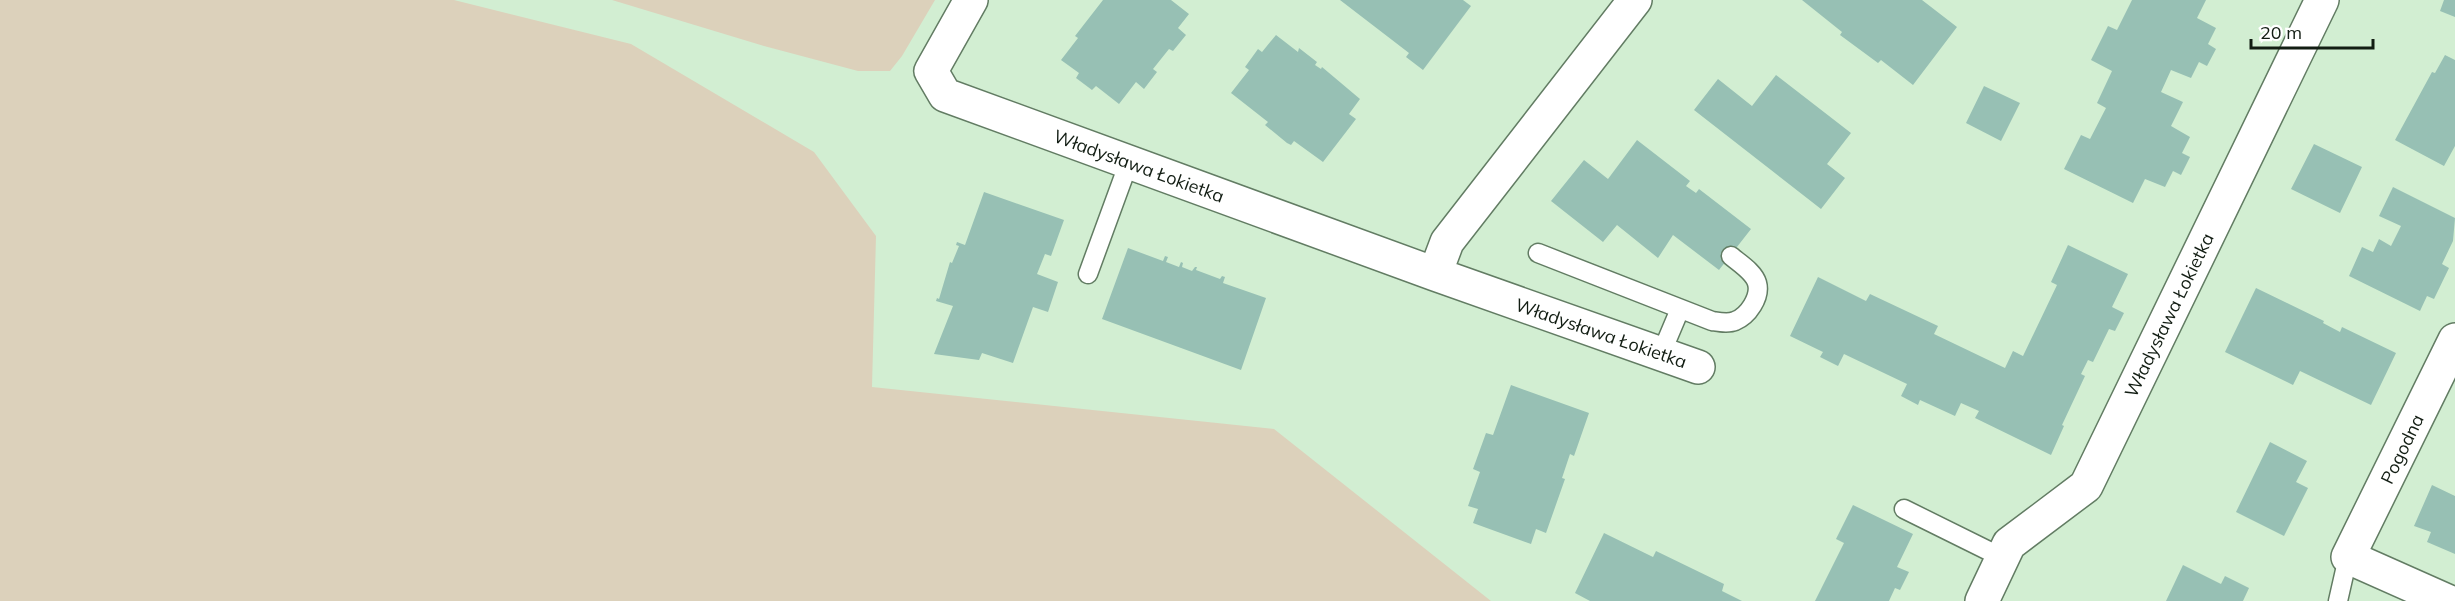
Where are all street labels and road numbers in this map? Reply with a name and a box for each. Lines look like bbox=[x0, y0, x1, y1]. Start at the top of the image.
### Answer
street label: Władysława Łokietka bbox=[1051, 124, 1227, 208]
street label: Władysława Łokietka bbox=[2119, 229, 2219, 401]
street label: Władysława Łokietka bbox=[1512, 293, 1690, 373]
street label: Pogodna bbox=[2375, 410, 2429, 488]

